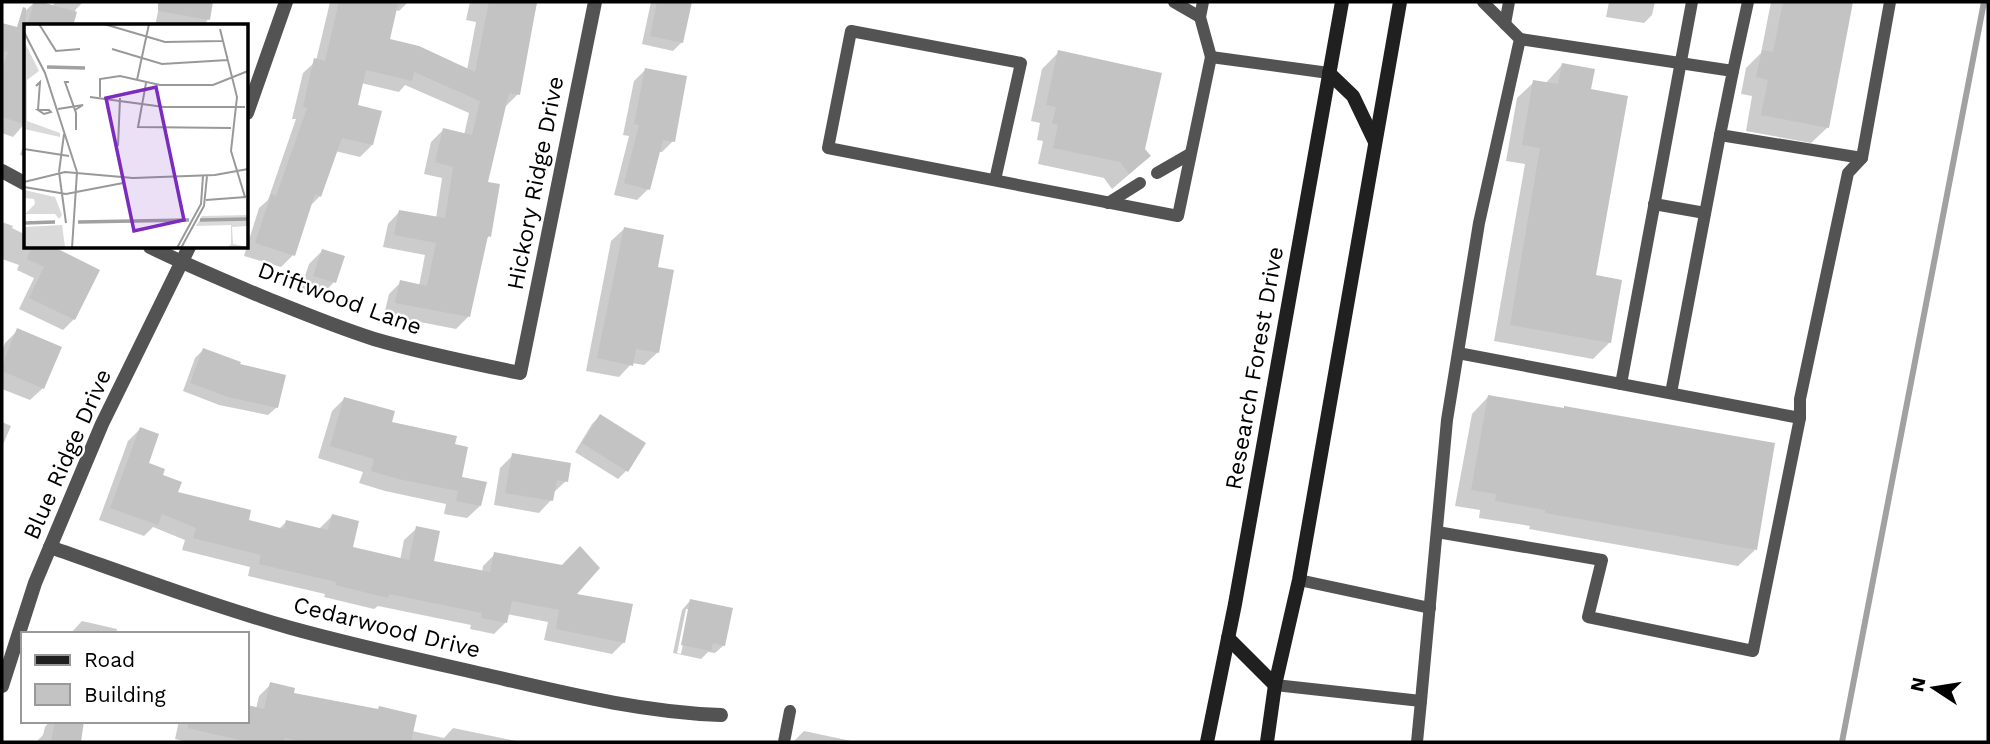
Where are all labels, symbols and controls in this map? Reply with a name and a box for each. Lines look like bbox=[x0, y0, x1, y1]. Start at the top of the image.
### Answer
inset map bbox=[24, 24, 248, 248]
street label: Hickory Ridge Drive bbox=[502, 74, 569, 292]
street label: Research Forest Drive bbox=[1220, 245, 1289, 492]
street label: Driftwood Lane bbox=[254, 256, 426, 341]
street label: Blue Ridge Drive bbox=[18, 365, 117, 544]
street label: Cedarwood Drive bbox=[291, 591, 483, 664]
legend bbox=[21, 632, 248, 723]
text: Road bbox=[84, 647, 135, 672]
north arrow bbox=[1899, 653, 1969, 723]
text: N bbox=[1905, 675, 1931, 694]
text: Building bbox=[84, 682, 166, 707]

